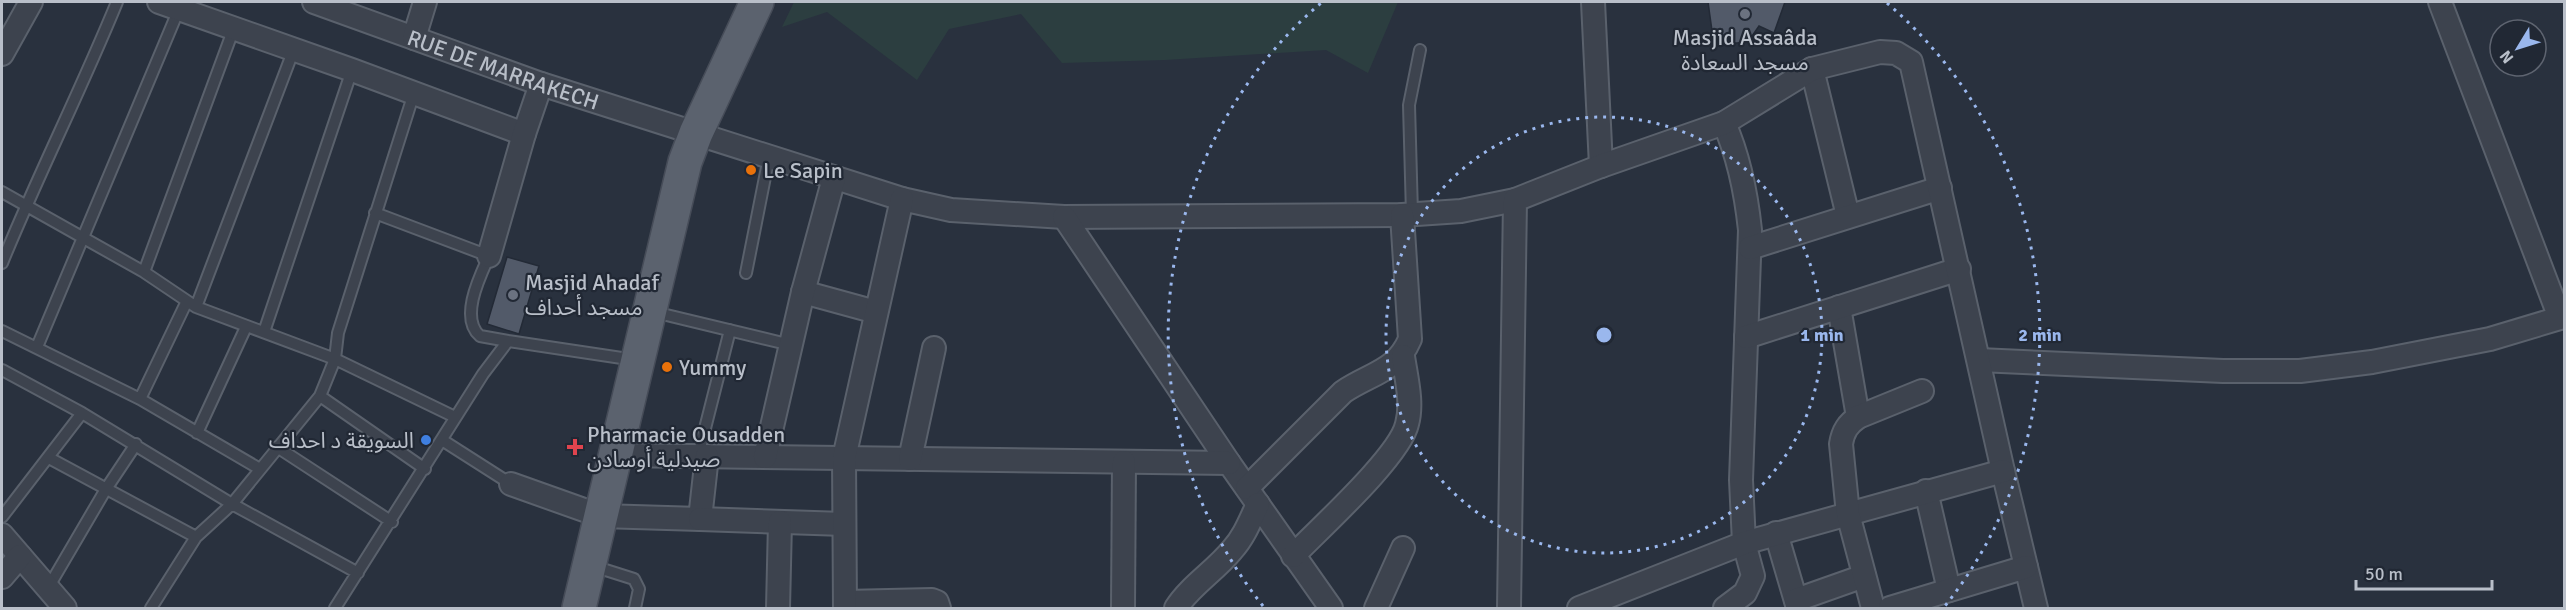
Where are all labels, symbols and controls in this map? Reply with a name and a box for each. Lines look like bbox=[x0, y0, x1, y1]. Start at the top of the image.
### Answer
marker: Masjid Assaâda مسجد السعادة bbox=[1738, 7, 1752, 21]
north arrow bbox=[2488, 18, 2548, 78]
street label: RUE DE MARRAKECH bbox=[404, 24, 602, 116]
place label: Masjid Assaâda مسجد السعادة bbox=[1673, 24, 1817, 76]
text: N bbox=[2496, 46, 2518, 67]
place label: Le Sapin bbox=[763, 157, 843, 184]
marker: Le Sapin bbox=[744, 163, 758, 177]
place label: Masjid Ahadaf مسجد أحداف bbox=[525, 269, 660, 321]
marker: Masjid Ahadaf مسجد أحداف bbox=[506, 288, 520, 302]
text: 1 min bbox=[1800, 324, 1844, 346]
text: 2 min bbox=[2018, 324, 2062, 346]
centre of rings bbox=[1594, 325, 1614, 345]
place label: Yummy bbox=[679, 354, 747, 381]
marker: Yummy bbox=[660, 360, 674, 374]
place label: Pharmacie Ousadden صيدلية أوسادن bbox=[587, 421, 785, 473]
place label: السويقة د احداف bbox=[269, 427, 414, 454]
marker: السويقة د احداف bbox=[419, 433, 433, 447]
marker: Pharmacie Ousadden صيدلية أوسادن bbox=[568, 440, 582, 454]
scale bar bbox=[2356, 553, 2492, 591]
text: 50 m bbox=[2365, 563, 2403, 585]

